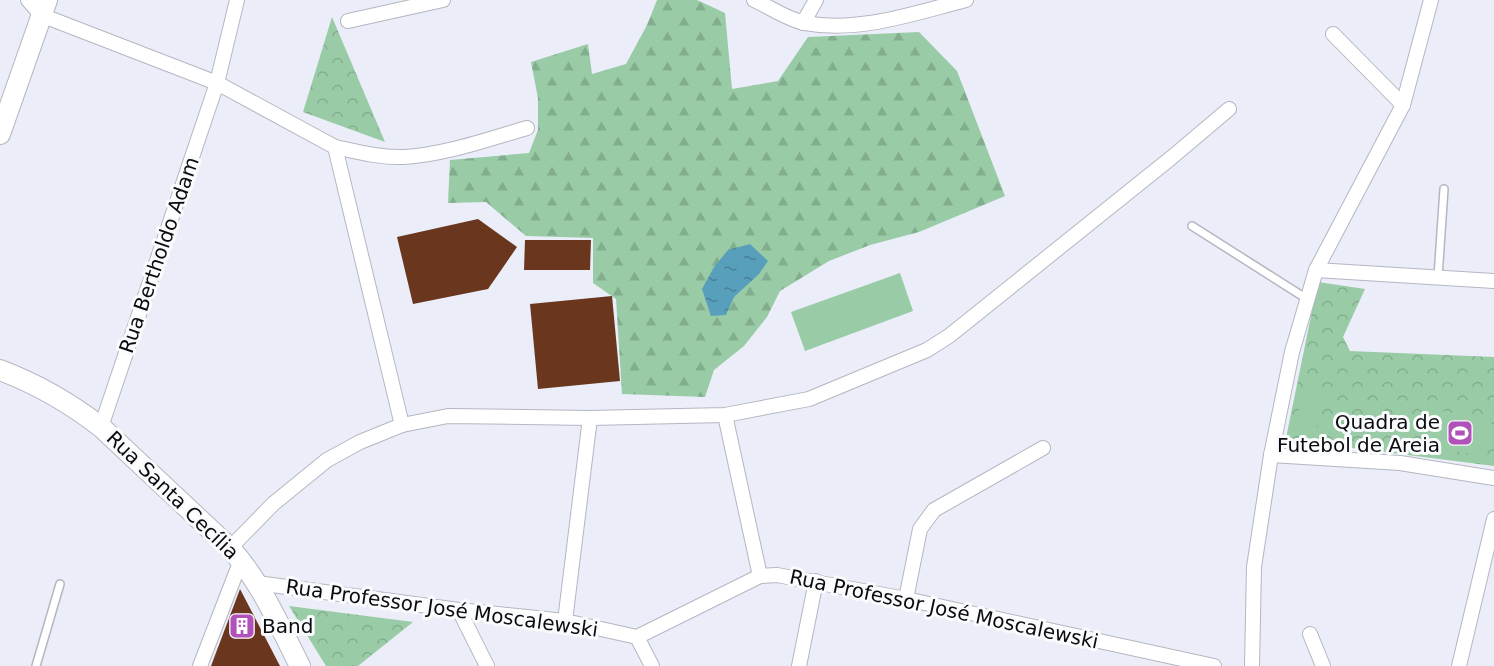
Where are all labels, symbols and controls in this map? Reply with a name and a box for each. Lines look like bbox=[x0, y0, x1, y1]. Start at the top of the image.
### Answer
street label: Rua Bertholdo Adam bbox=[114, 154, 204, 356]
place label: Quadra de Futebol de Areia bbox=[1277, 410, 1440, 457]
sports icon: Quadra de Futebol de Areia bbox=[1445, 418, 1475, 448]
street label: Rua Santa Cecília bbox=[102, 426, 244, 564]
street label: Rua Professor José Moscalewski bbox=[787, 564, 1101, 654]
street label: Rua Professor José Moscalewski bbox=[284, 574, 600, 642]
building icon: Band bbox=[227, 611, 257, 641]
place label: Band bbox=[262, 614, 313, 638]

